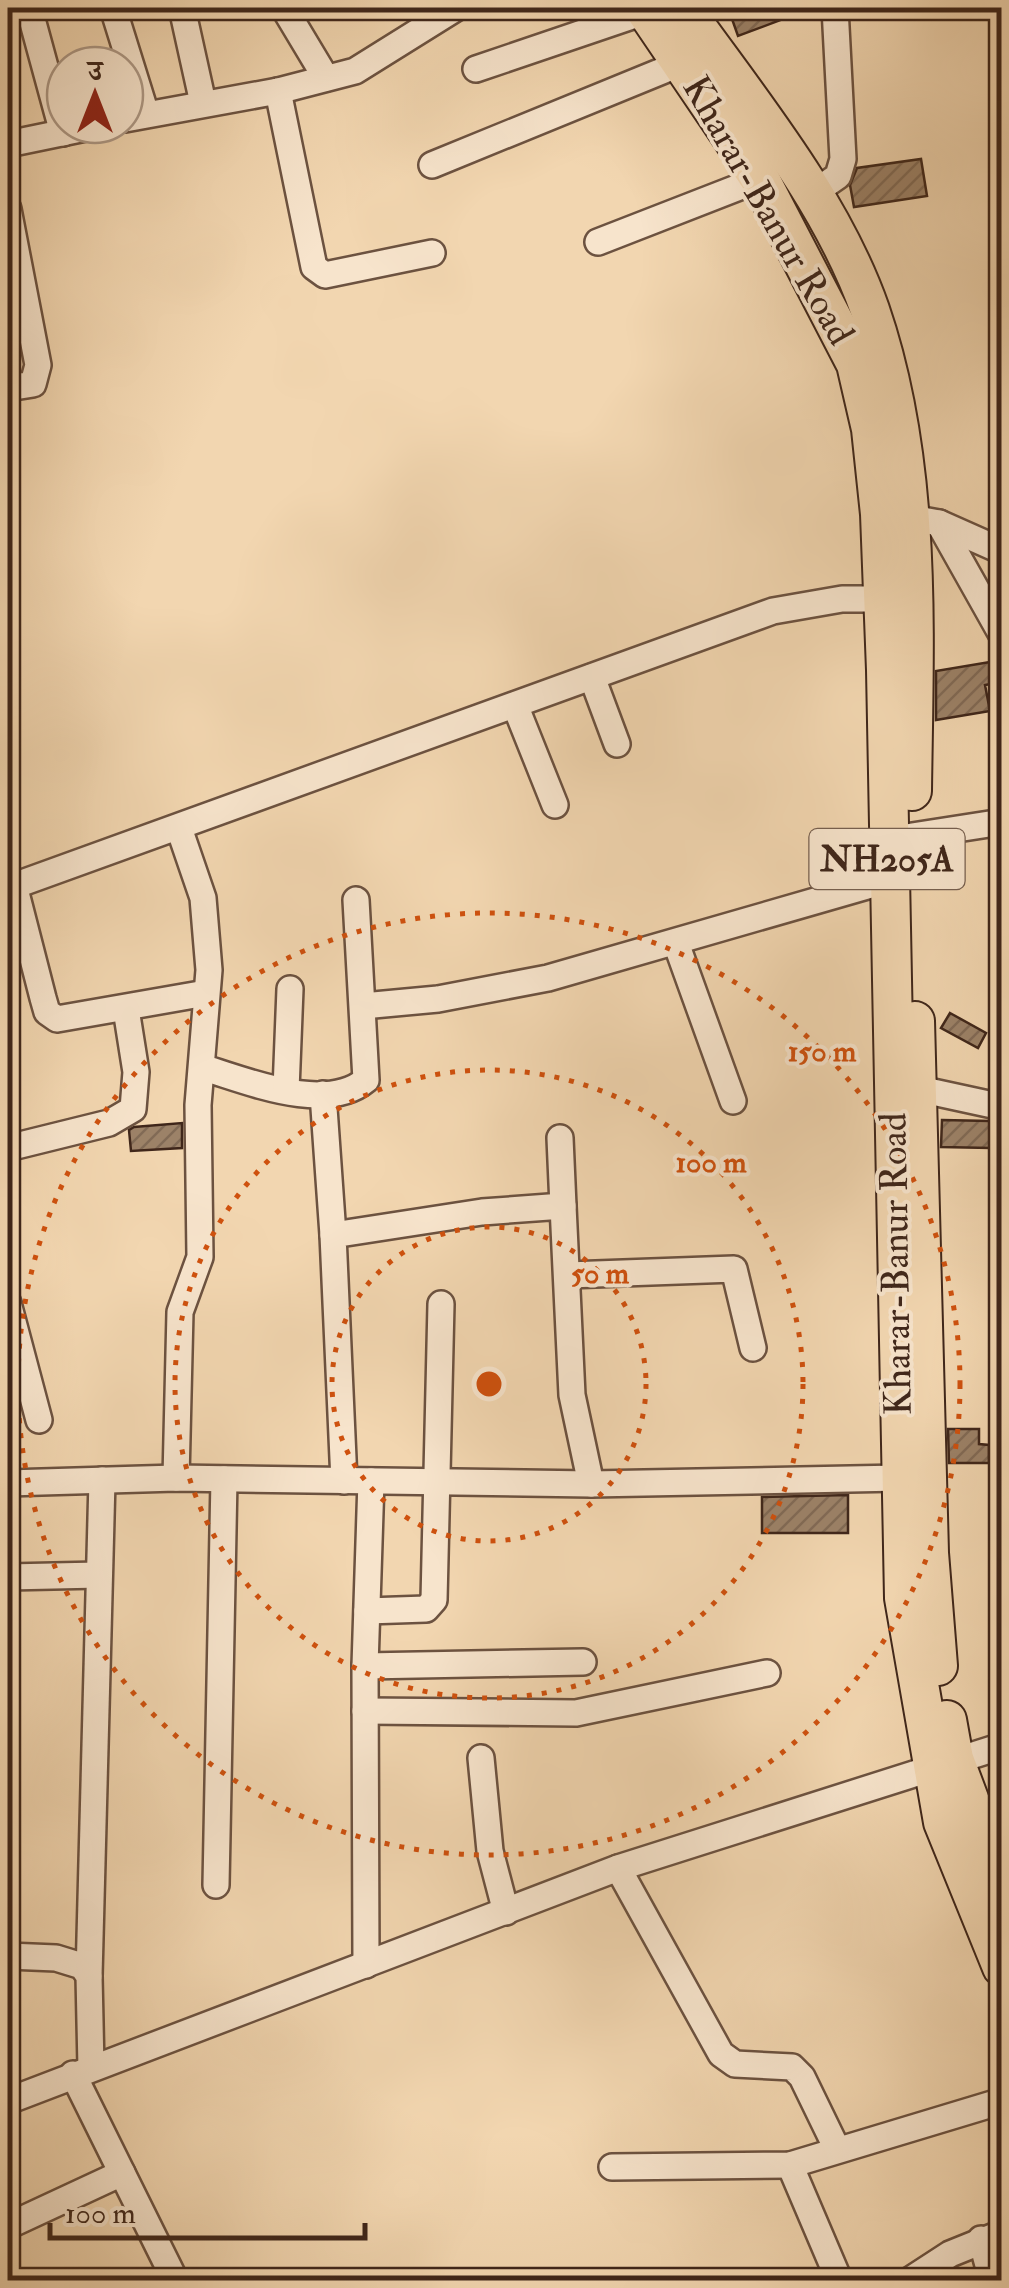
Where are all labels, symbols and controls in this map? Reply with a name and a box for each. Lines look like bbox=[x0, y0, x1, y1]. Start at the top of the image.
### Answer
north arrow bbox=[45, 45, 145, 145]
text: उ bbox=[86, 54, 104, 89]
street label: Kharar-Banur Road bbox=[672, 67, 865, 354]
road number: NH205A bbox=[810, 829, 964, 889]
text: 150 m bbox=[788, 1033, 857, 1070]
street label: Kharar-Banur Road bbox=[869, 1112, 923, 1416]
text: 100 m bbox=[676, 1144, 747, 1181]
text: 50 m bbox=[571, 1255, 630, 1292]
centre of rings bbox=[471, 1366, 507, 1402]
scale bar bbox=[50, 2178, 365, 2240]
text: 100 m bbox=[65, 2195, 136, 2232]

